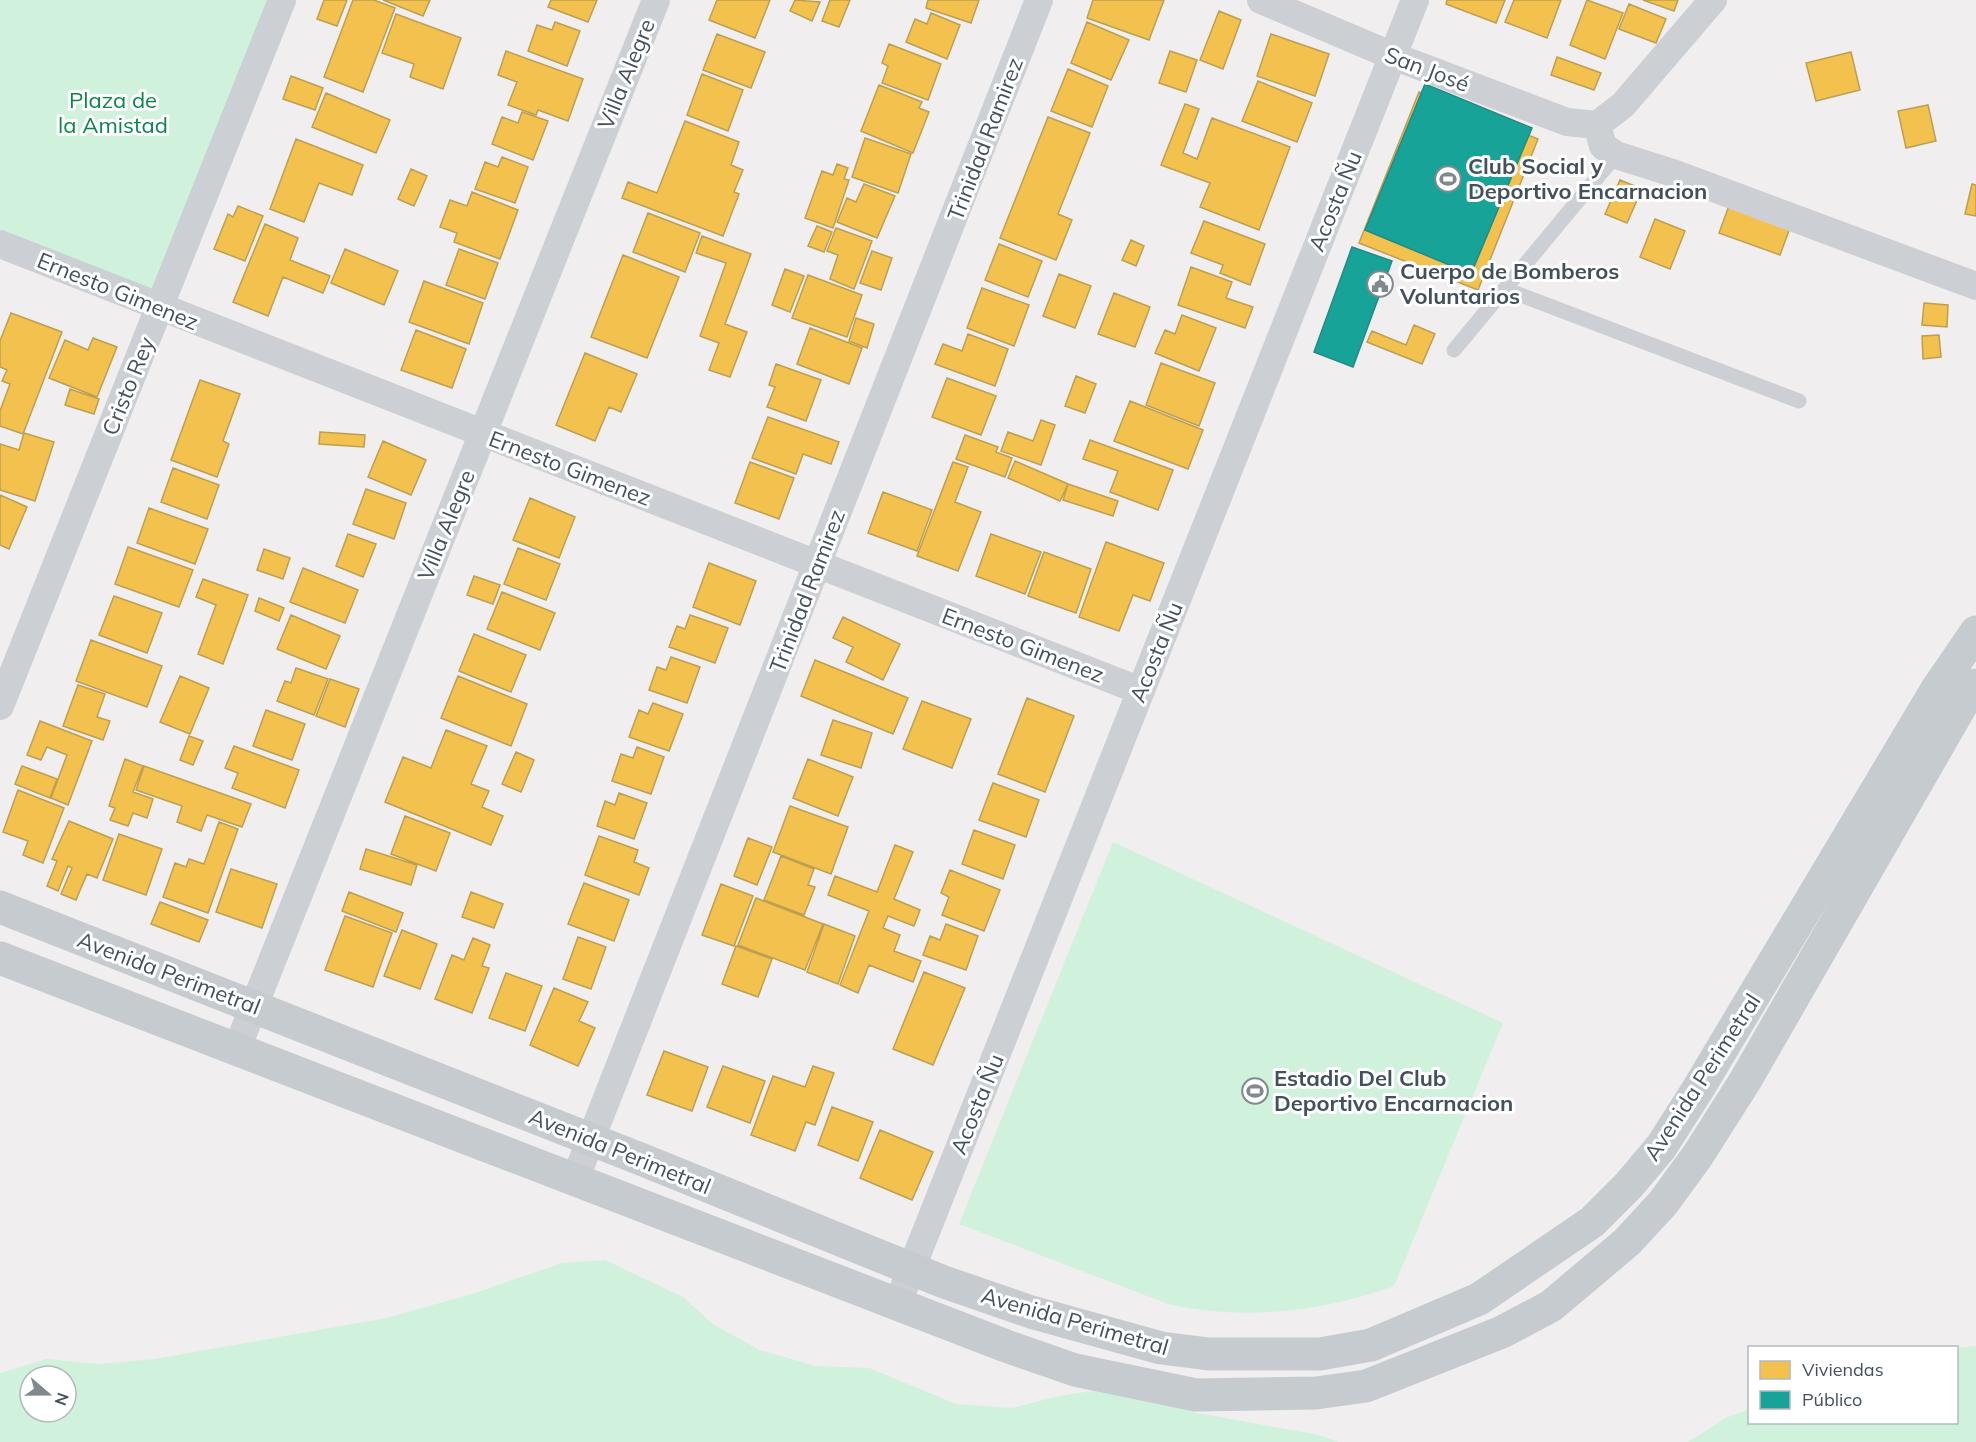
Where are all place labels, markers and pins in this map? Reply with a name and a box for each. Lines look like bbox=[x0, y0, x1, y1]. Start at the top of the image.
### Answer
place label: Club Social y Deportivo Encarnacion bbox=[1468, 152, 1707, 205]
sports icon: Club Social y Deportivo Encarnacion bbox=[1433, 164, 1463, 194]
place label: Cuerpo de Bomberos Voluntarios bbox=[1399, 257, 1619, 310]
public building icon: Cuerpo de Bomberos Voluntarios bbox=[1365, 269, 1395, 299]
place label: Estadio Del Club Deportivo Encarnacion bbox=[1274, 1064, 1513, 1117]
sports icon: Estadio Del Club Deportivo Encarnacion bbox=[1240, 1076, 1270, 1106]

